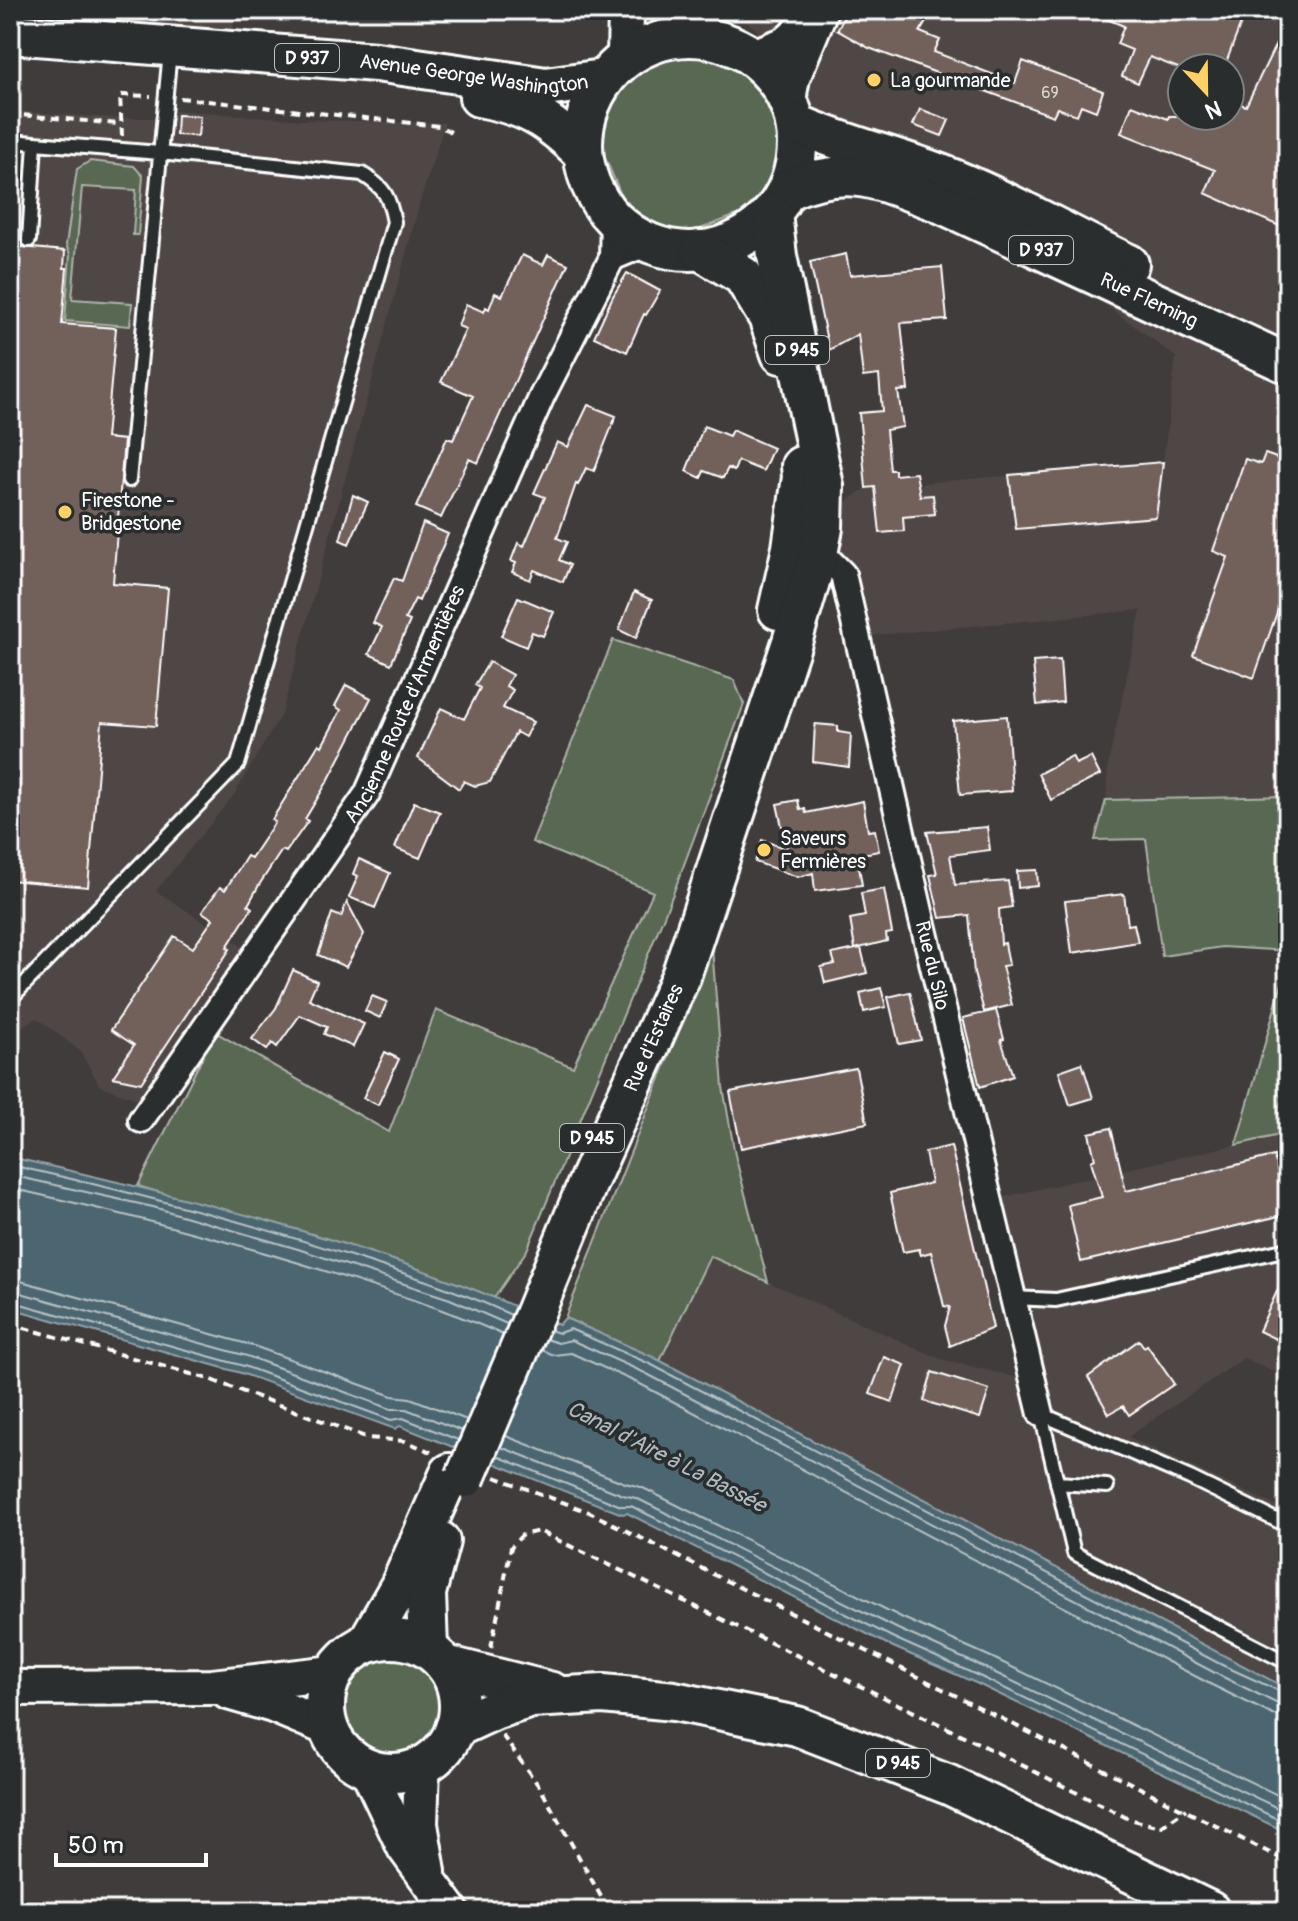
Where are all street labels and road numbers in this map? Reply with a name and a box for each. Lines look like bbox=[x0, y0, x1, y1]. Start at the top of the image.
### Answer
road number: D 937 bbox=[275, 44, 339, 72]
street label: Avenue George Washington bbox=[359, 49, 590, 100]
road number: D 937 bbox=[1009, 236, 1073, 264]
street label: Rue Fleming bbox=[1096, 267, 1202, 334]
road number: D 945 bbox=[765, 336, 829, 364]
street label: Ancienne Route d'Armentières bbox=[339, 581, 470, 828]
street label: Rue du Silo bbox=[910, 918, 955, 1013]
street label: Rue d'Estaires bbox=[619, 980, 689, 1096]
road number: D 945 bbox=[560, 1124, 624, 1152]
road number: D 945 bbox=[866, 1749, 930, 1777]

